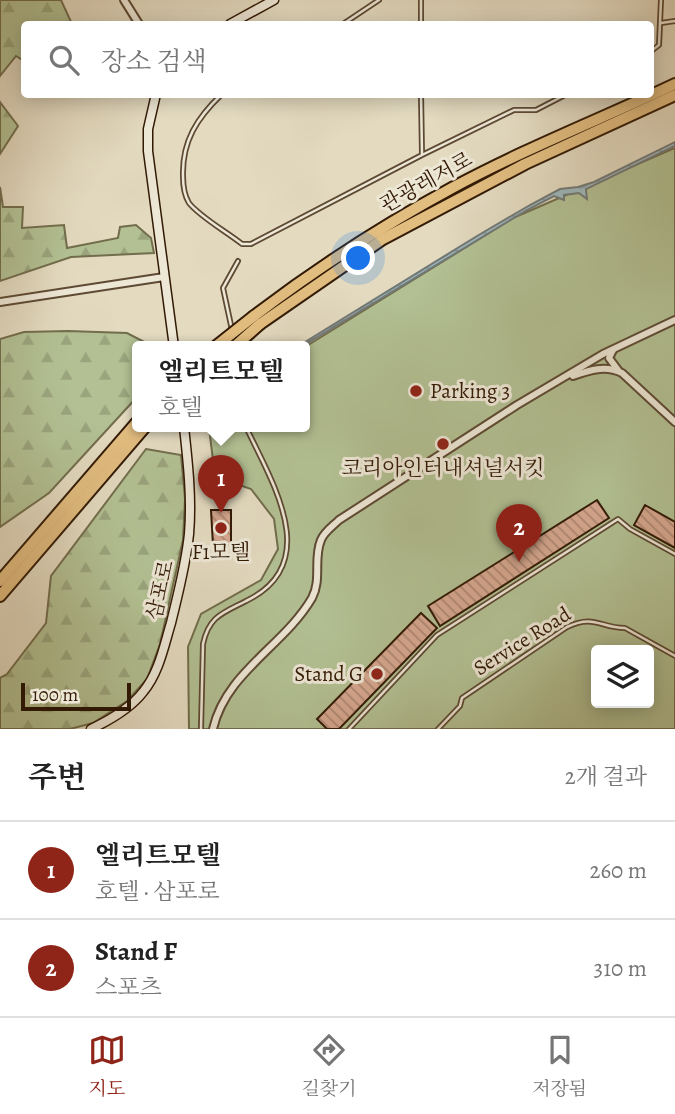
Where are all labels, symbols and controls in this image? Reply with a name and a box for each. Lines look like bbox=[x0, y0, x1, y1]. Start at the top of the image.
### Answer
search box bbox=[21, 21, 654, 98]
icon: search bbox=[45, 41, 83, 79]
text: 장소 검색 bbox=[101, 44, 207, 79]
street label: 관광레저로 bbox=[375, 145, 477, 219]
your location bbox=[341, 241, 375, 275]
popup bbox=[132, 341, 310, 432]
text: 엘리트모텔 bbox=[158, 354, 284, 389]
place label: Parking 3 bbox=[430, 377, 510, 405]
marker: Parking 3 bbox=[408, 383, 424, 399]
text: 호텔 bbox=[158, 392, 203, 423]
marker: 코리아인터내셔널서킷 bbox=[435, 436, 451, 452]
place label: 코리아인터내셔널서킷 bbox=[342, 454, 544, 482]
pin: 1 bbox=[198, 455, 244, 513]
pin: 2 bbox=[496, 504, 542, 562]
marker: F1모텔 bbox=[213, 520, 229, 536]
place label: F1모텔 bbox=[192, 538, 250, 566]
street label: 삼포로 bbox=[140, 557, 180, 623]
street label: Service Road bbox=[468, 600, 577, 682]
map controls bbox=[591, 645, 654, 708]
button: layers bbox=[591, 645, 654, 708]
place label: Stand G bbox=[294, 660, 363, 688]
marker: Stand G bbox=[369, 666, 385, 682]
scale bar bbox=[21, 680, 131, 712]
text: 100 m bbox=[32, 682, 78, 708]
text: 주변 bbox=[28, 757, 86, 797]
text: 2개 결과 bbox=[565, 761, 647, 792]
text: 엘리트모텔 bbox=[95, 838, 221, 873]
text: 1 bbox=[47, 855, 55, 886]
text: 260 m bbox=[589, 855, 647, 886]
text: 호텔 · 삼포로 bbox=[95, 876, 220, 907]
text: Stand F bbox=[95, 934, 177, 969]
text: 2 bbox=[45, 953, 57, 984]
text: 310 m bbox=[594, 953, 647, 984]
text: 스포츠 bbox=[95, 972, 162, 1003]
tab: 지도 bbox=[88, 1031, 126, 1102]
tab: 길찾기 bbox=[301, 1031, 357, 1102]
tab: 저장됨 bbox=[532, 1031, 587, 1102]

